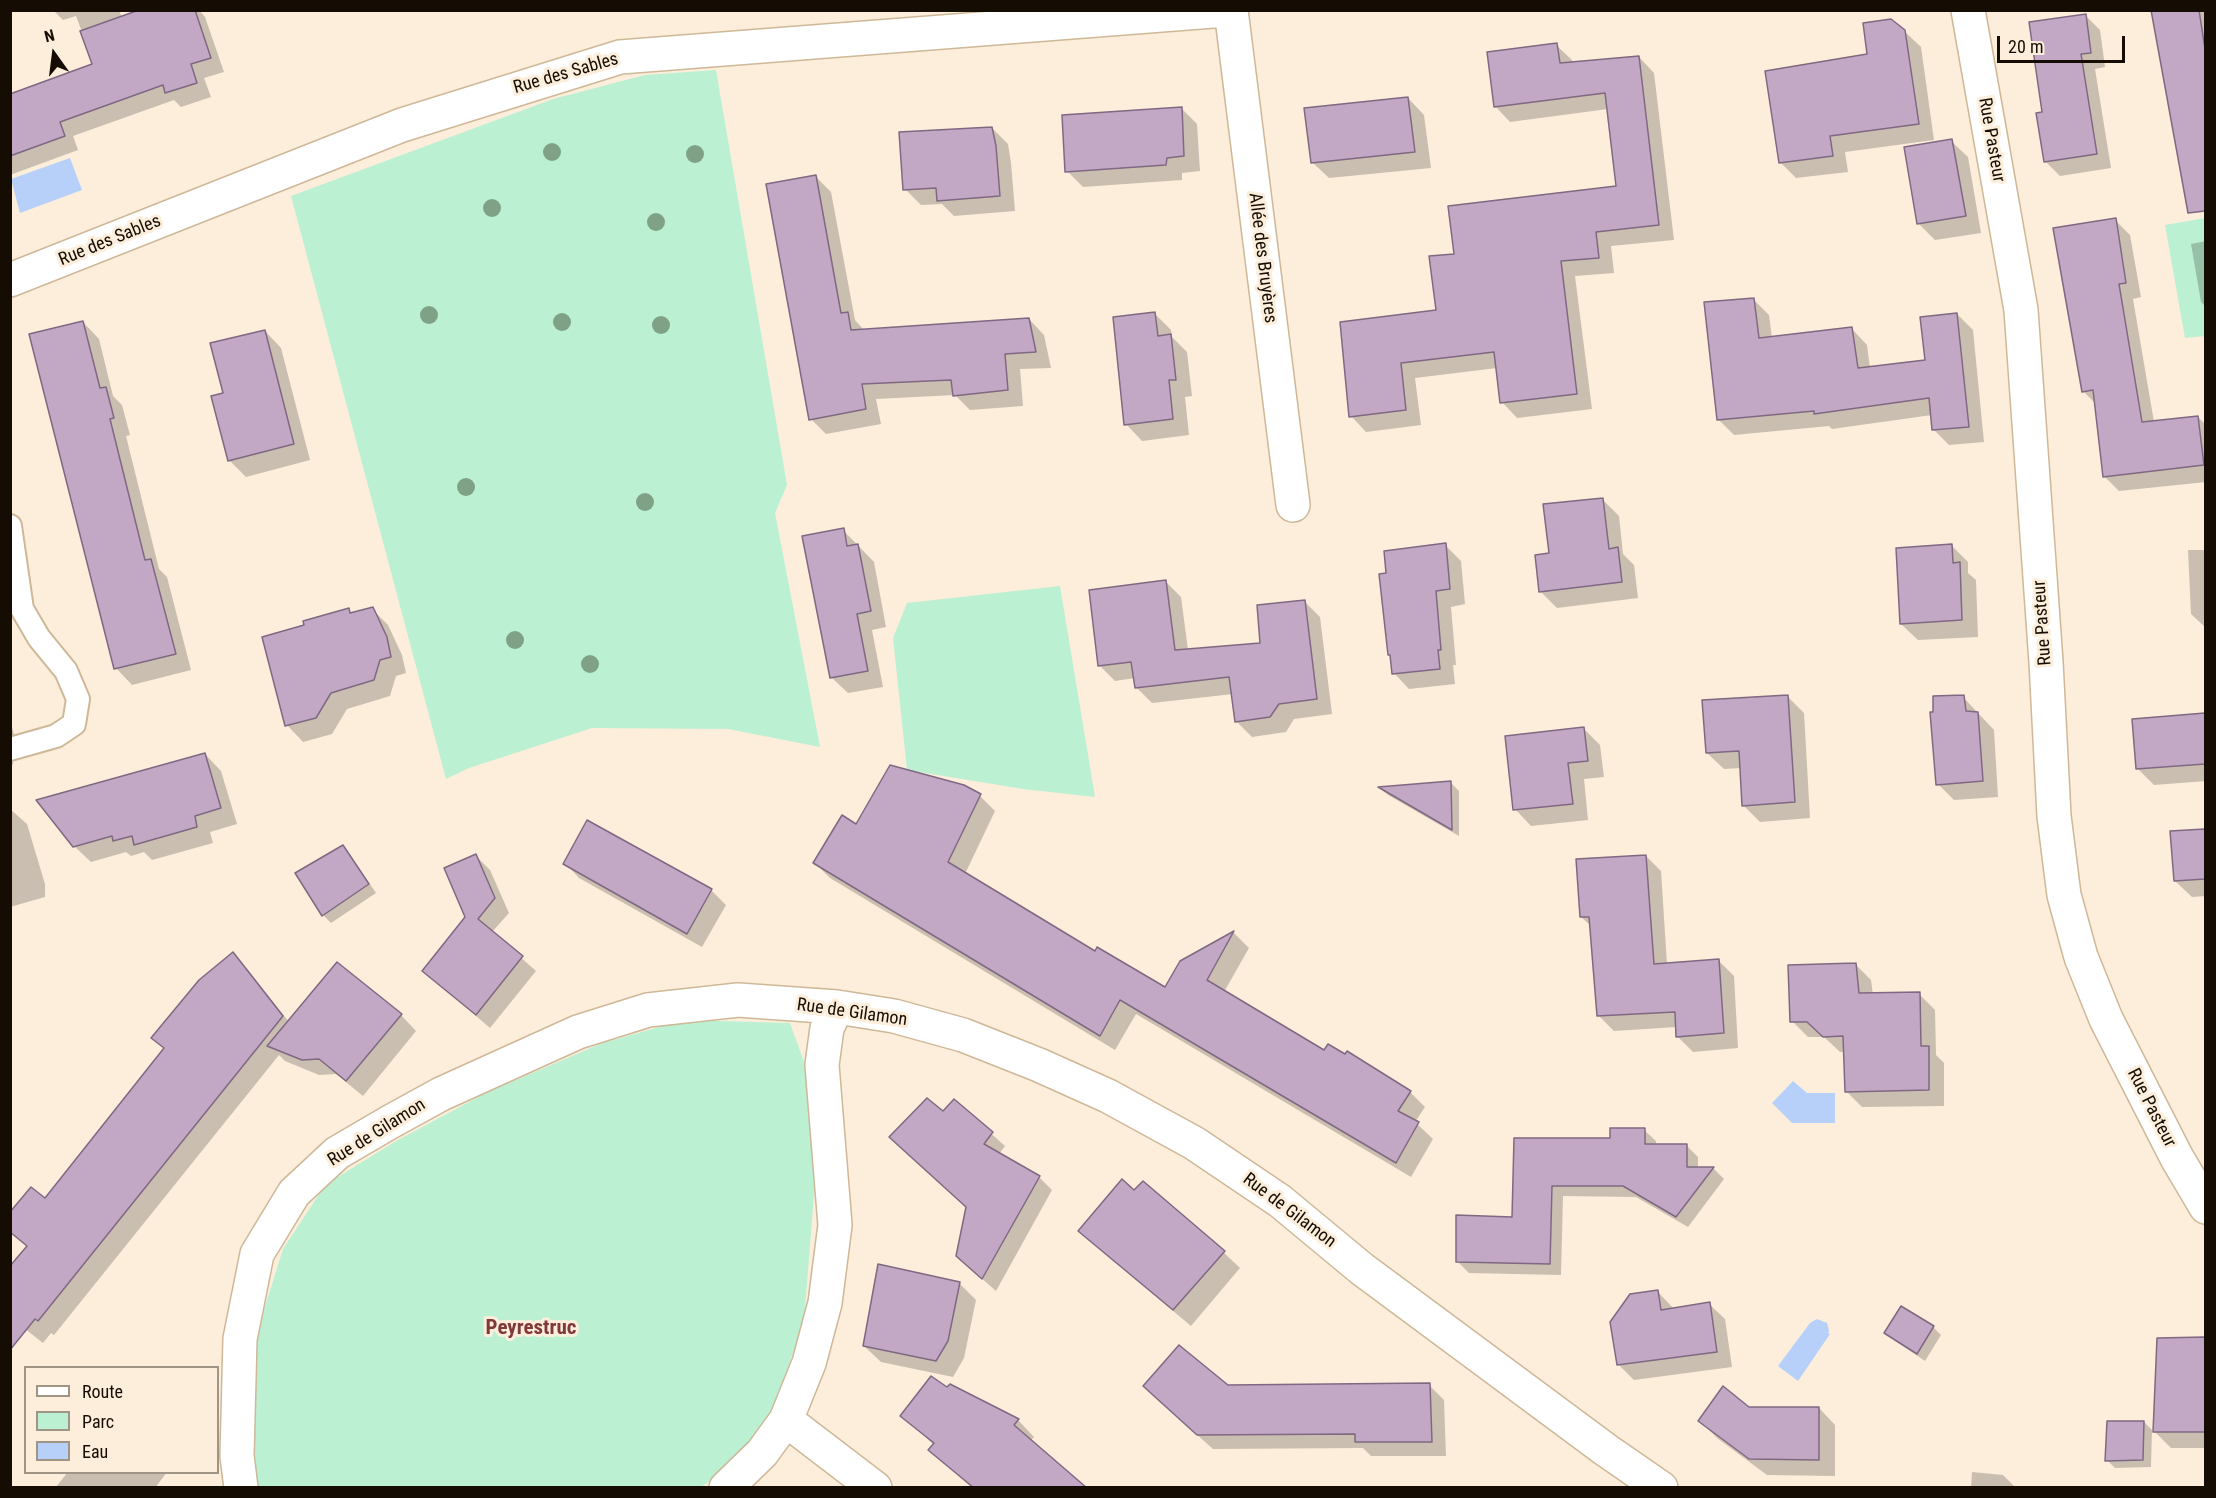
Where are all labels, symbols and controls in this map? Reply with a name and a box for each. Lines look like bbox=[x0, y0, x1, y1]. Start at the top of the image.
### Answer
north arrow bbox=[24, 24, 84, 84]
scale bar bbox=[2000, 24, 2128, 62]
text: N bbox=[42, 26, 57, 46]
text: 20 m bbox=[2008, 36, 2043, 57]
street label: Rue des Sables bbox=[511, 49, 621, 99]
street label: Rue Pasteur bbox=[1973, 96, 2009, 184]
street label: Allée des Bruyères bbox=[1243, 192, 1281, 324]
street label: Rue des Sables bbox=[56, 211, 164, 271]
street label: Rue Pasteur bbox=[2029, 580, 2057, 666]
street label: Rue de Gilamon bbox=[795, 995, 909, 1031]
street label: Rue Pasteur bbox=[2122, 1065, 2180, 1151]
street label: Rue de Gilamon bbox=[324, 1094, 430, 1172]
street label: Rue de Gilamon bbox=[1238, 1169, 1340, 1253]
district label: Peyrestruc bbox=[486, 1316, 576, 1342]
legend bbox=[24, 1366, 219, 1474]
text: Route bbox=[82, 1381, 123, 1402]
text: Parc bbox=[82, 1411, 114, 1432]
text: Eau bbox=[82, 1441, 108, 1462]

